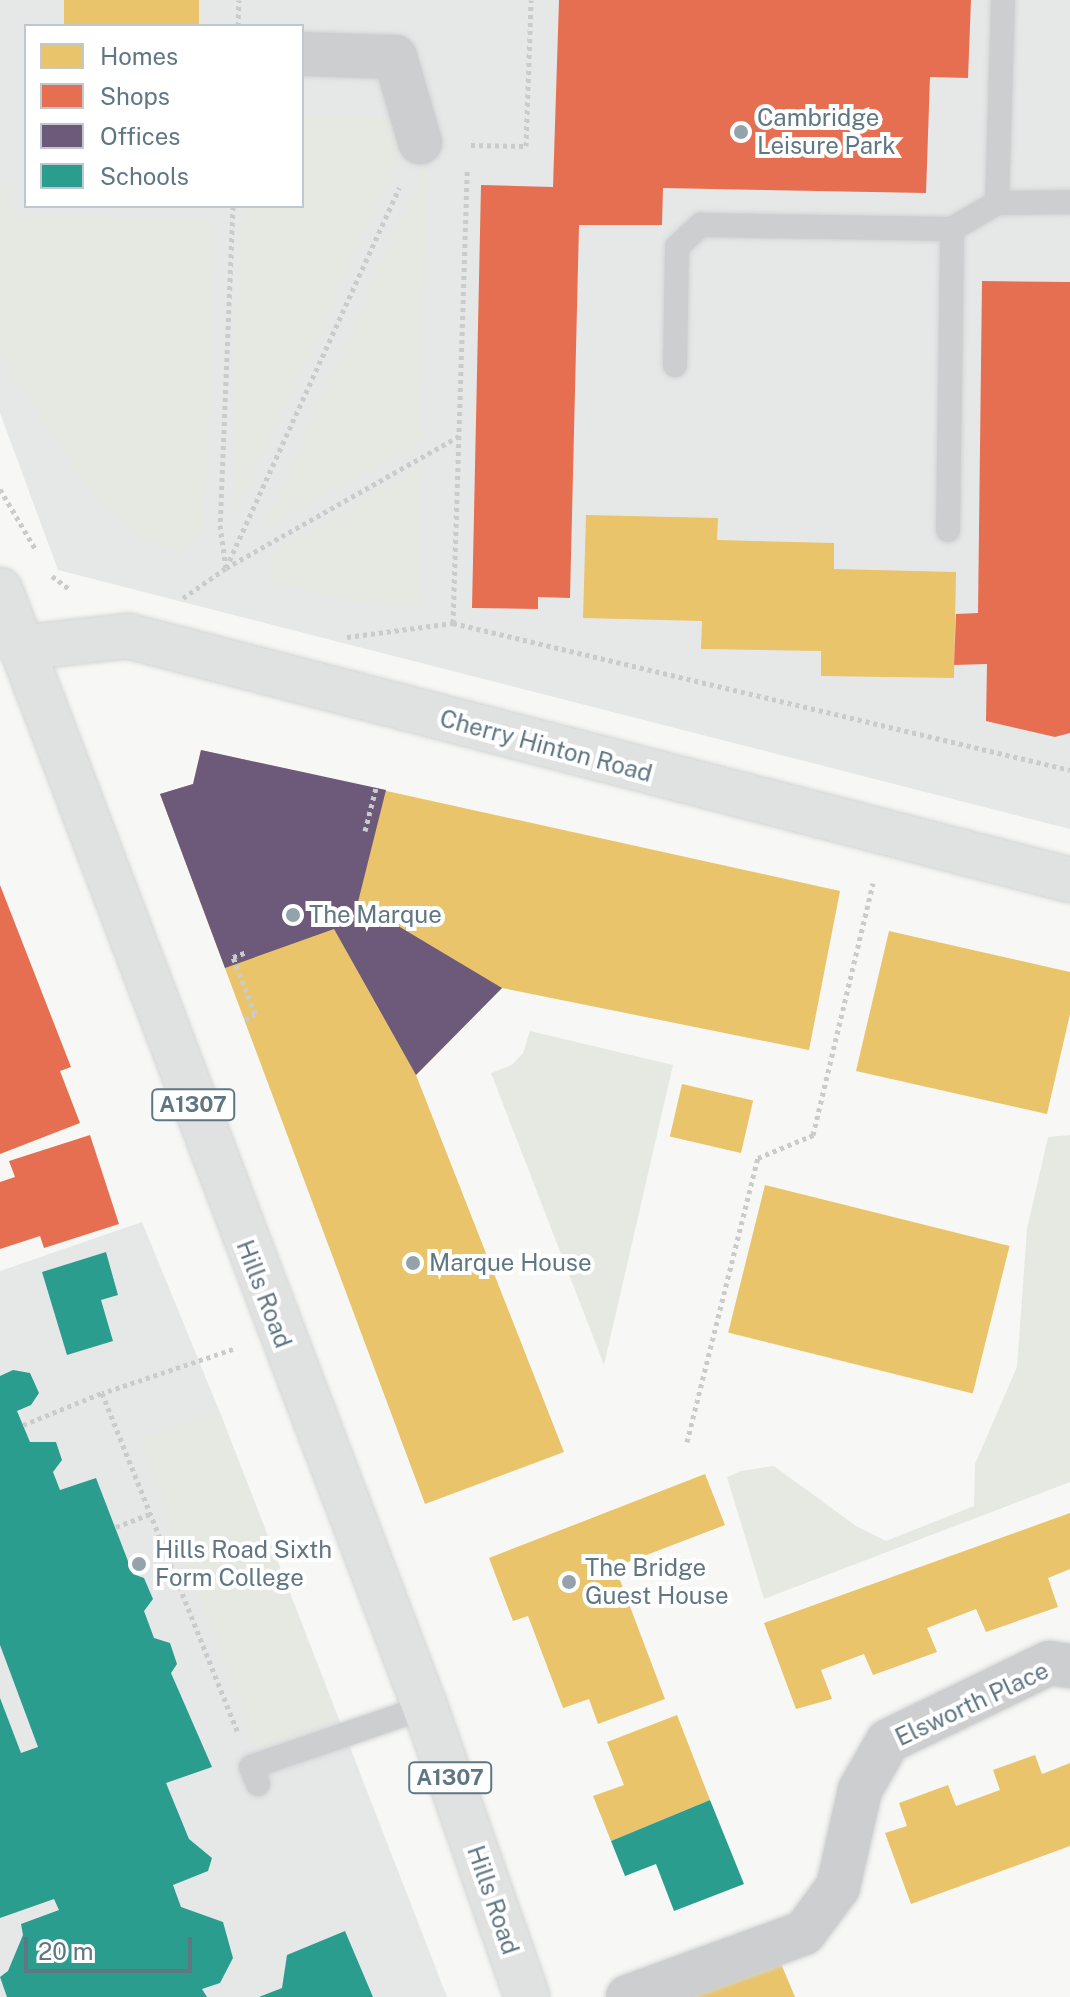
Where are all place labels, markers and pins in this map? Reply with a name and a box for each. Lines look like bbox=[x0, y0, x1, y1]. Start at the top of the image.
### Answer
place label: Cambridge Leisure Park bbox=[757, 104, 896, 160]
marker: Cambridge Leisure Park bbox=[732, 123, 750, 141]
place label: The Marque bbox=[309, 901, 442, 929]
marker: The Marque bbox=[284, 906, 302, 924]
place label: Marque House bbox=[429, 1249, 592, 1277]
marker: Marque House bbox=[404, 1254, 422, 1272]
place label: Hills Road Sixth Form College bbox=[155, 1536, 332, 1592]
place label: The Bridge Guest House bbox=[585, 1554, 729, 1610]
marker: Hills Road Sixth Form College bbox=[130, 1555, 148, 1573]
marker: The Bridge Guest House bbox=[560, 1573, 578, 1591]

